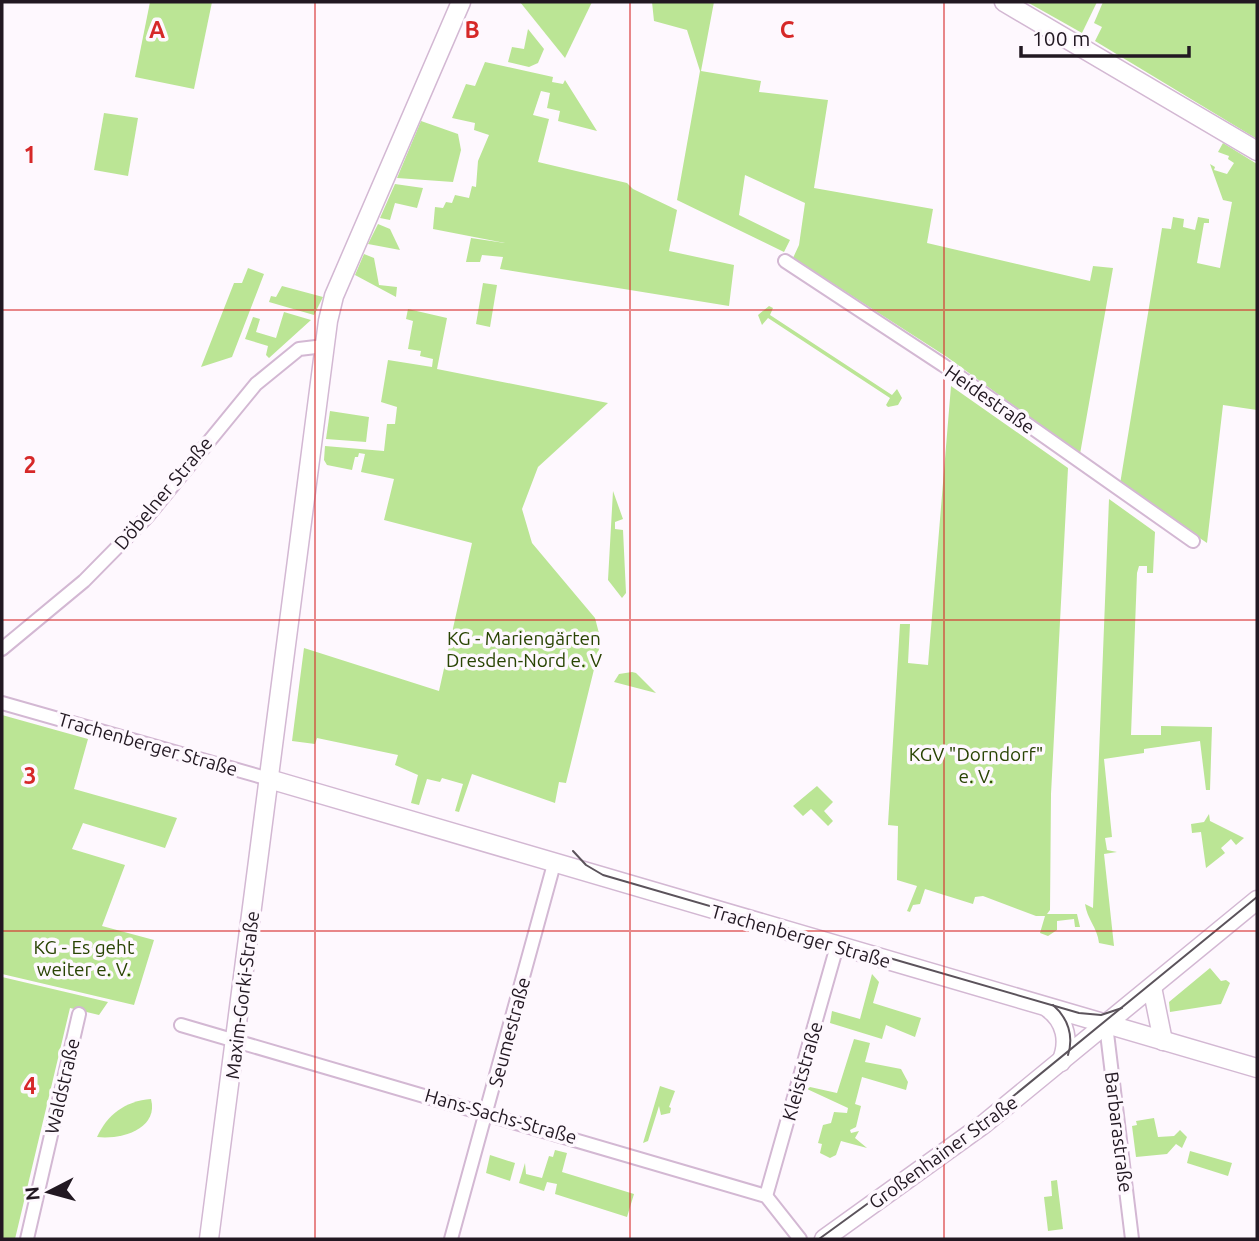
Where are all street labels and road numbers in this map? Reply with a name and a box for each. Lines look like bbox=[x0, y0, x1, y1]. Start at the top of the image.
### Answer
street label: Heidestraße bbox=[941, 360, 1039, 438]
street label: Döbelner Straße bbox=[109, 432, 217, 554]
street label: Trachenberger Straße bbox=[56, 708, 240, 780]
street label: Trachenberger Straße bbox=[709, 900, 893, 972]
street label: Maxim-Gorki-Straße bbox=[221, 910, 263, 1080]
street label: Seumestraße bbox=[484, 975, 534, 1089]
street label: Kleiststraße bbox=[777, 1019, 827, 1123]
street label: Waldstraße bbox=[40, 1036, 84, 1136]
street label: Barbarastraße bbox=[1101, 1070, 1137, 1194]
street label: Hans-Sachs-Straße bbox=[422, 1084, 580, 1148]
street label: Großenhainer Straße bbox=[864, 1091, 1022, 1213]

